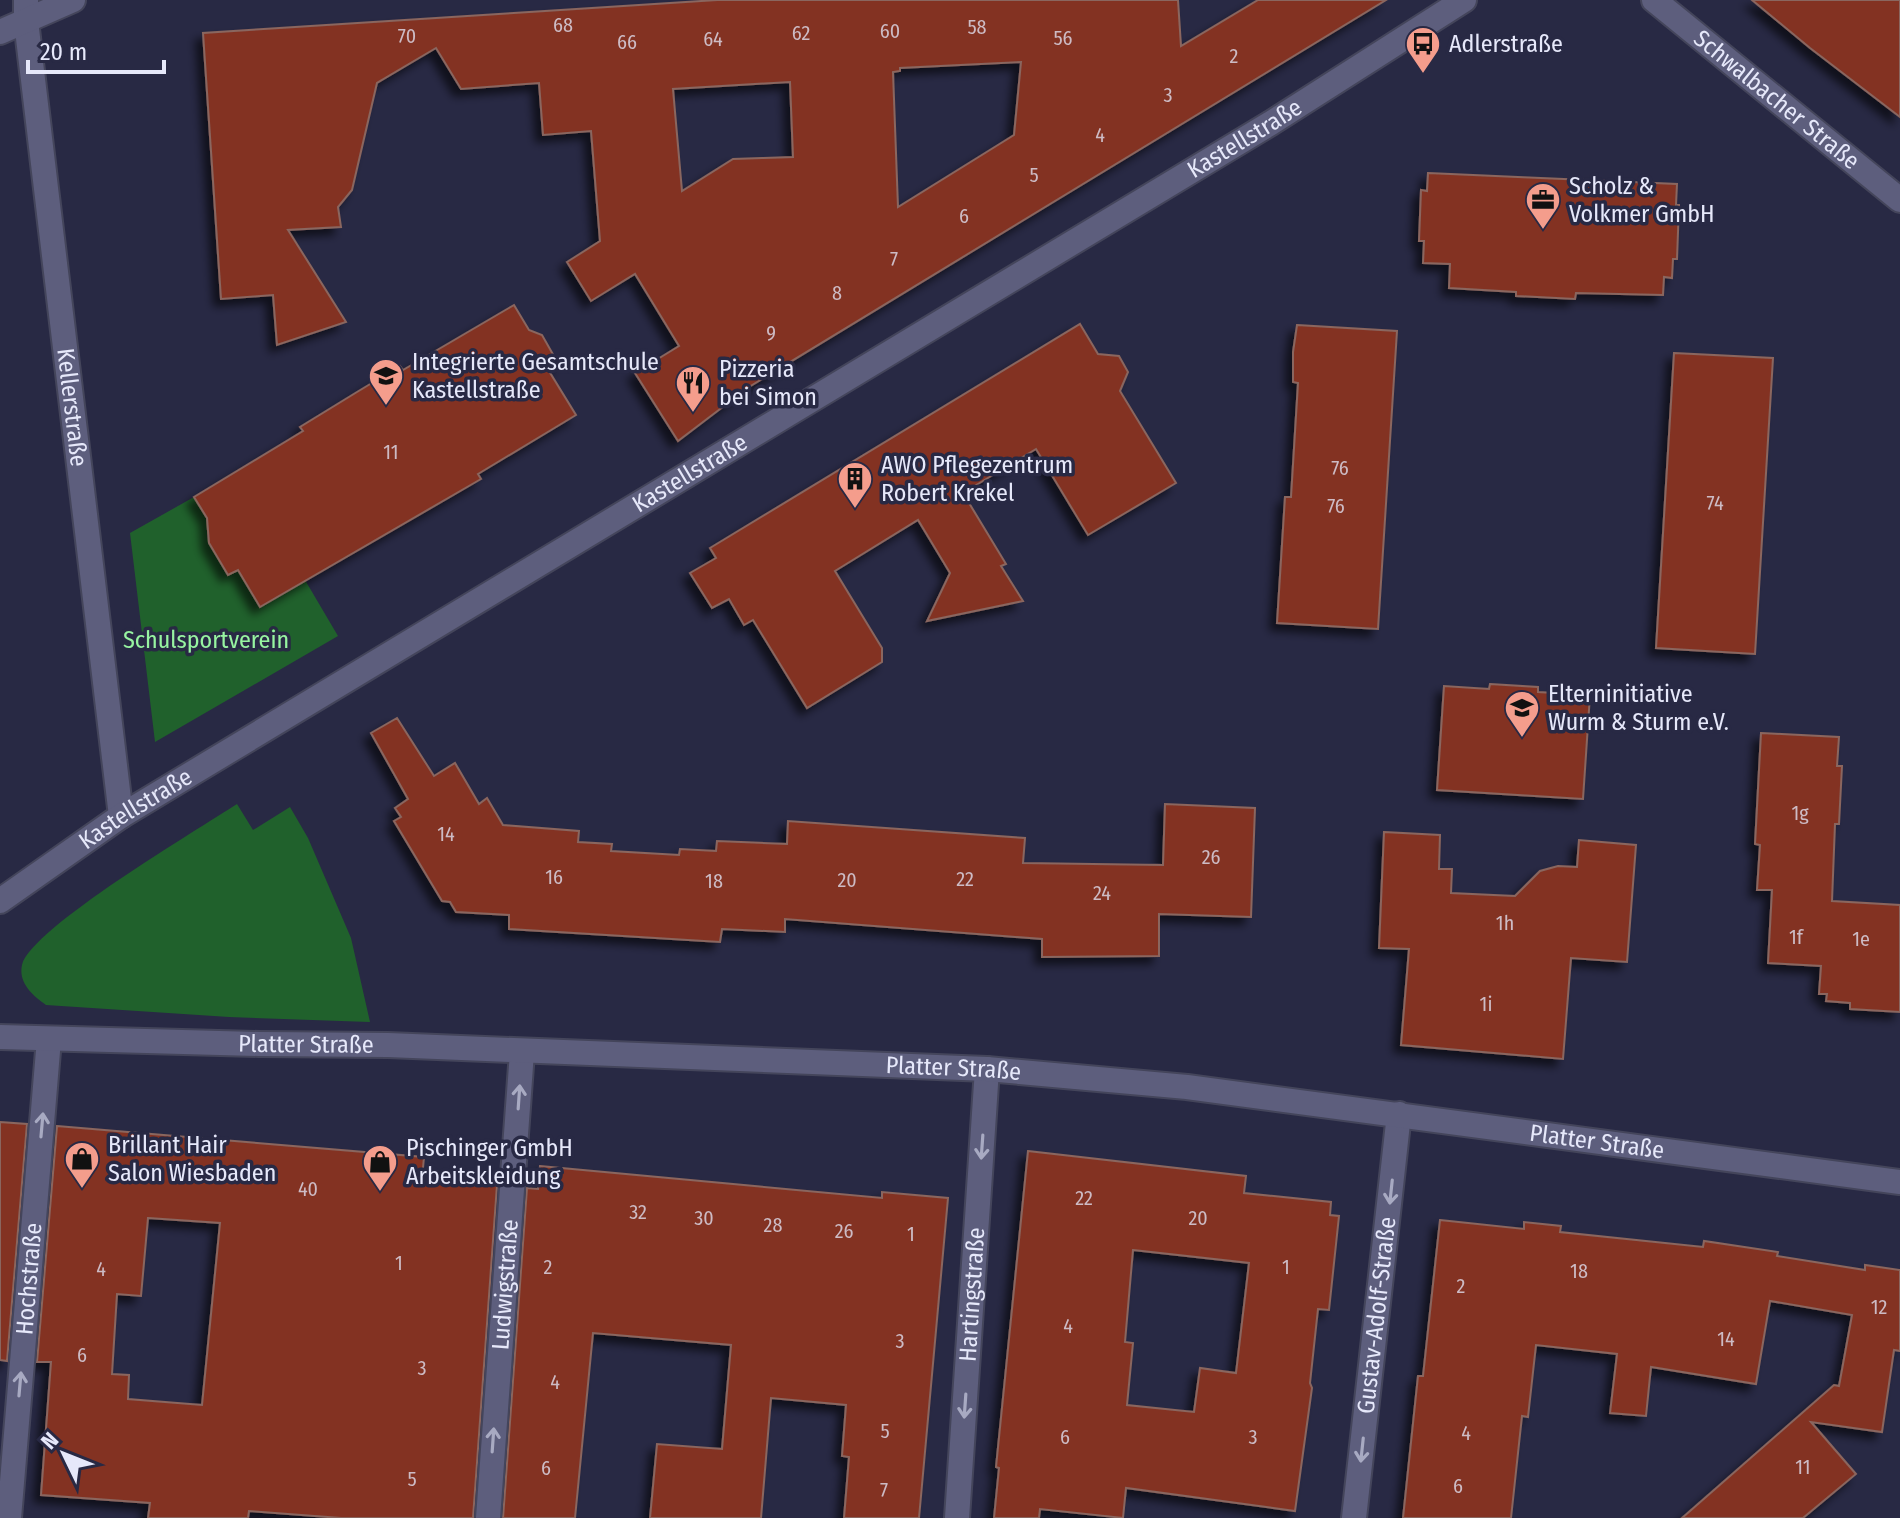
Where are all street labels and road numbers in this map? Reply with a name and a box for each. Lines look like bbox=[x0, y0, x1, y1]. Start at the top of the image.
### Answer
street label: Schwalbacher Straße bbox=[1688, 24, 1865, 175]
street label: Kastellstraße bbox=[1183, 93, 1307, 184]
street label: Kellerstraße bbox=[51, 347, 93, 468]
street label: Kastellstraße bbox=[628, 428, 752, 518]
street label: Kastellstraße bbox=[74, 762, 197, 855]
street label: Platter Straße bbox=[238, 1029, 374, 1059]
street label: Platter Straße bbox=[885, 1051, 1022, 1086]
street label: Platter Straße bbox=[1528, 1119, 1666, 1164]
street label: Gustav-Adolf-Straße bbox=[1352, 1215, 1401, 1415]
street label: Ludwigstraße bbox=[486, 1218, 524, 1351]
street label: Hochstraße bbox=[10, 1222, 48, 1336]
street label: Hartingstraße bbox=[953, 1226, 990, 1363]

